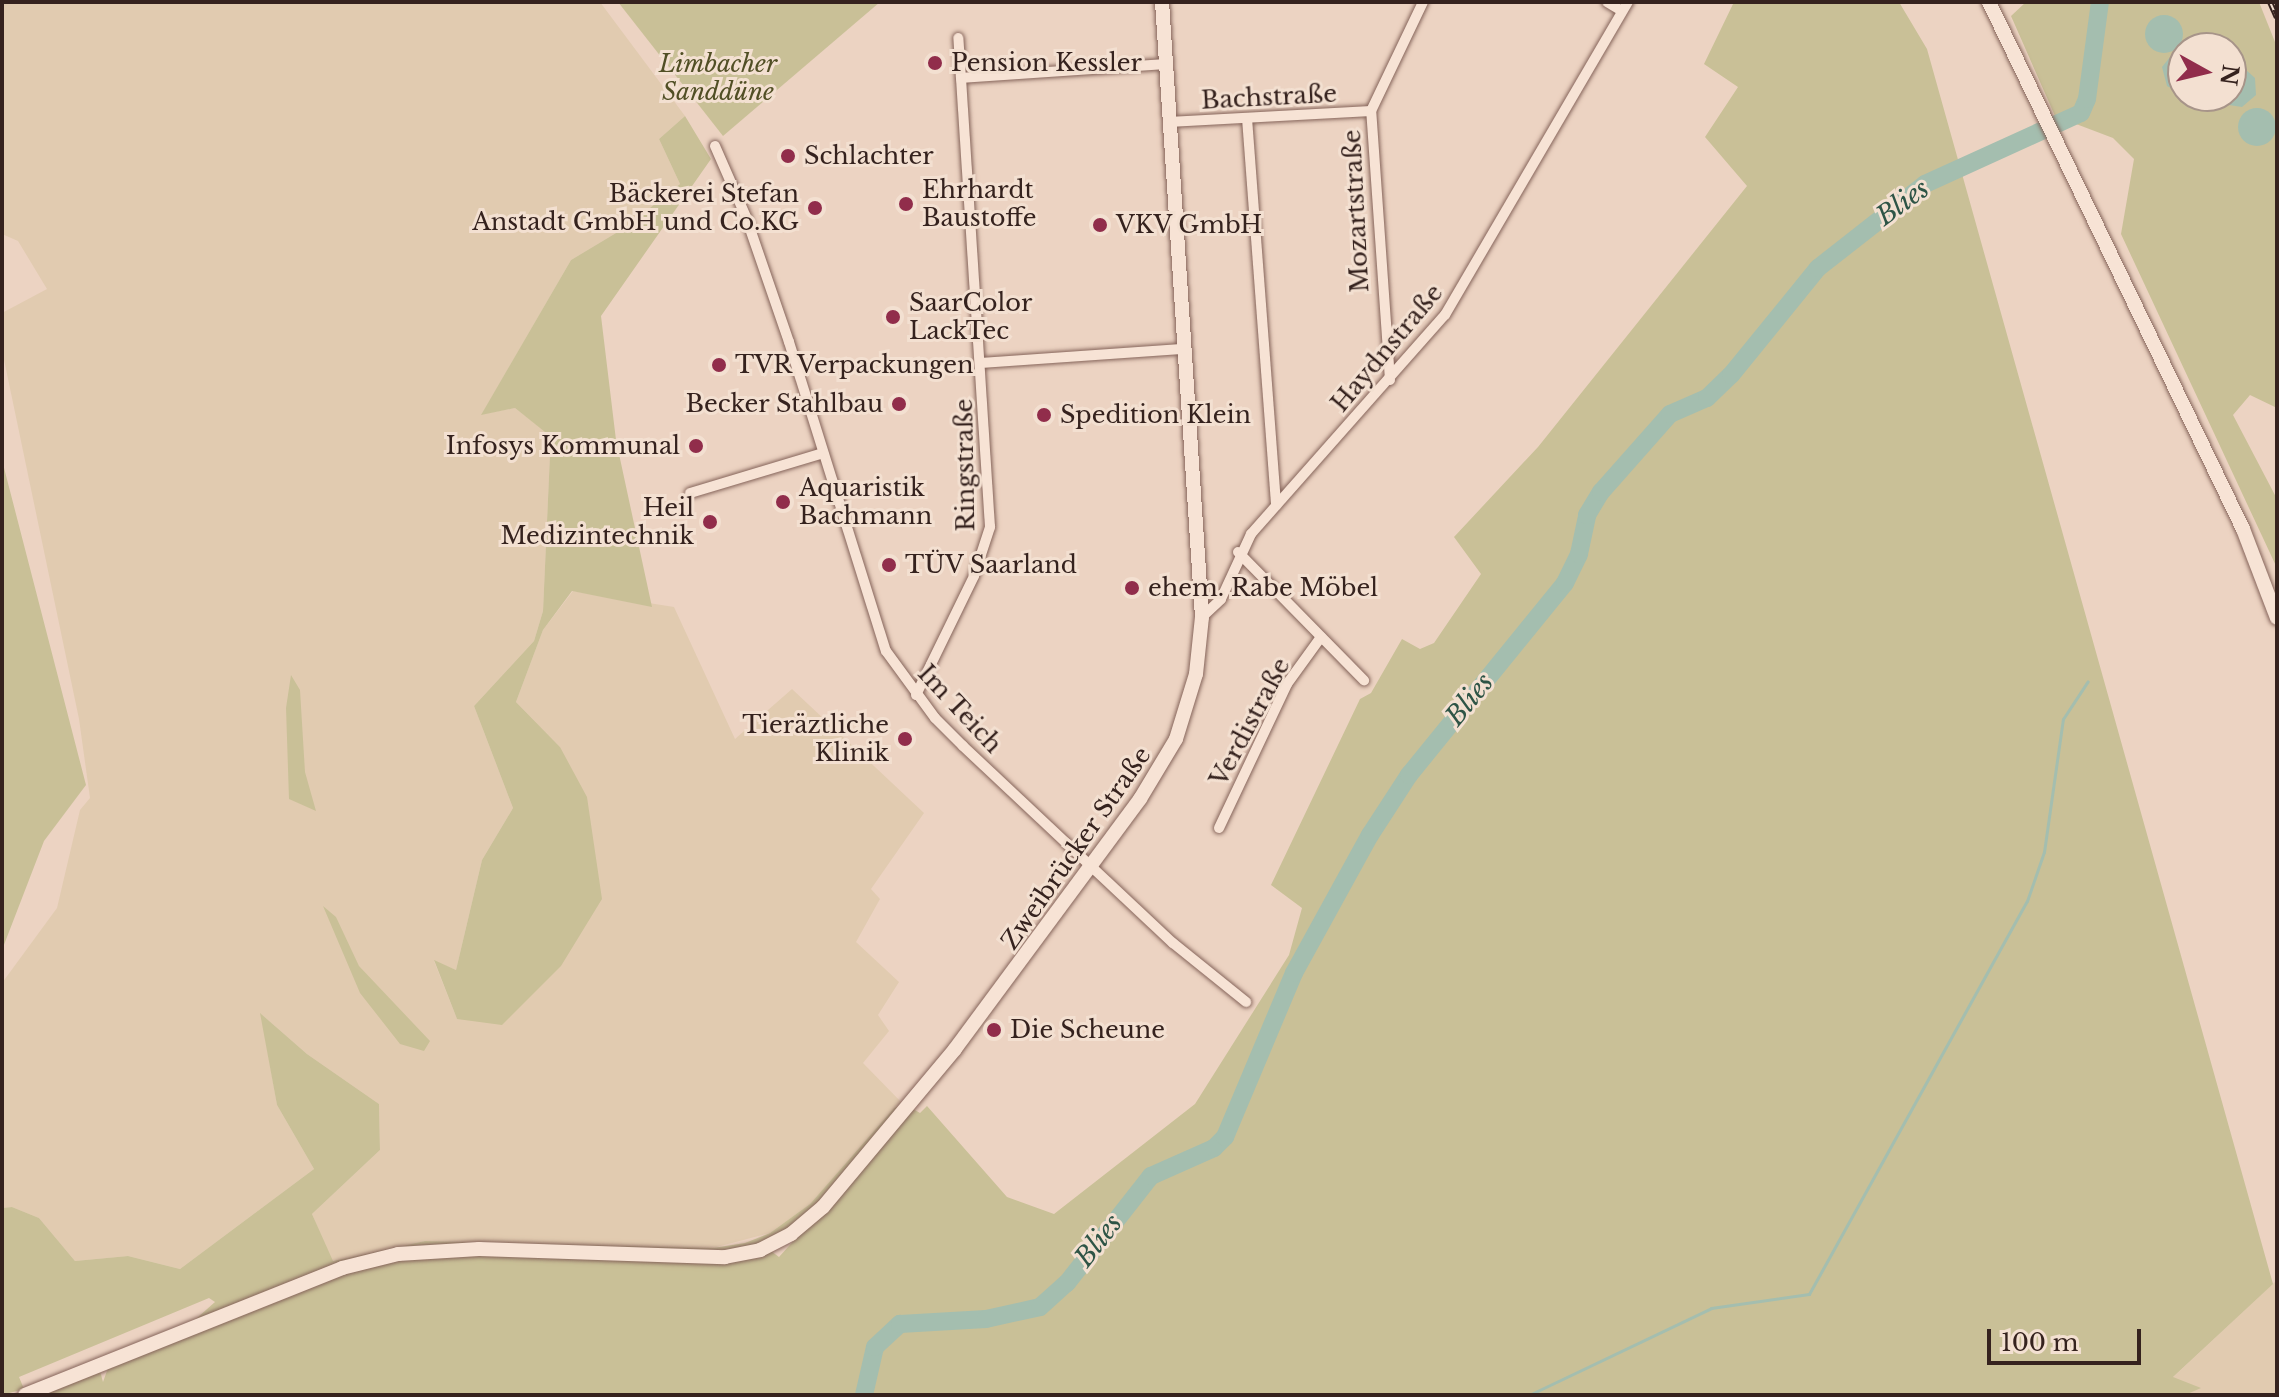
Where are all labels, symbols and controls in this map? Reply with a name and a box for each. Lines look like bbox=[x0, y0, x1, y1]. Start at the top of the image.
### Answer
north arrow bbox=[2167, 32, 2247, 112]
place label: Pension Kessler bbox=[951, 49, 1142, 77]
park label: Limbacher Sanddüne bbox=[659, 50, 777, 106]
marker: Pension Kessler bbox=[926, 54, 944, 72]
text: N bbox=[2214, 63, 2244, 87]
street label: Bachstraße bbox=[1200, 79, 1338, 115]
street label: Mozartstraße bbox=[1337, 129, 1375, 293]
place label: Schlachter bbox=[804, 142, 934, 170]
marker: Schlachter bbox=[779, 147, 797, 165]
water label: Blies bbox=[1871, 173, 1935, 233]
place label: Ehrhardt Baustoffe bbox=[922, 176, 1036, 232]
place label: Bäckerei Stefan Anstadt GmbH und Co.KG bbox=[472, 180, 799, 236]
marker: Ehrhardt Baustoffe bbox=[897, 195, 915, 213]
marker: Bäckerei Stefan Anstadt GmbH und Co.KG bbox=[806, 199, 824, 217]
place label: VKV GmbH bbox=[1116, 211, 1263, 239]
marker: VKV GmbH bbox=[1091, 216, 1109, 234]
street label: Haydnstraße bbox=[1325, 278, 1449, 418]
place label: SaarColor LackTec bbox=[909, 289, 1032, 345]
marker: SaarColor LackTec bbox=[884, 308, 902, 326]
place label: TVR Verpackungen bbox=[735, 351, 975, 379]
marker: TVR Verpackungen bbox=[710, 356, 728, 374]
place label: Becker Stahlbau bbox=[685, 390, 883, 418]
marker: Becker Stahlbau bbox=[890, 395, 908, 413]
street label: Ringstraße bbox=[949, 398, 981, 532]
place label: Spedition Klein bbox=[1060, 401, 1251, 429]
marker: Spedition Klein bbox=[1035, 406, 1053, 424]
place label: Infosys Kommunal bbox=[446, 432, 680, 460]
marker: Infosys Kommunal bbox=[687, 437, 705, 455]
place label: Aquaristik Bachmann bbox=[799, 474, 932, 530]
marker: Aquaristik Bachmann bbox=[774, 493, 792, 511]
place label: Heil Medizintechnik bbox=[501, 494, 694, 550]
marker: Heil Medizintechnik bbox=[701, 513, 719, 531]
place label: TÜV Saarland bbox=[905, 551, 1078, 579]
marker: TÜV Saarland bbox=[880, 556, 898, 574]
place label: ehem. Rabe Möbel bbox=[1148, 574, 1378, 602]
marker: ehem. Rabe Möbel bbox=[1123, 579, 1141, 597]
street label: Verdistraße bbox=[1204, 653, 1296, 791]
street label: Im Teich bbox=[912, 659, 1008, 759]
water label: Blies bbox=[1440, 668, 1500, 732]
place label: Tieräztliche Klinik bbox=[742, 711, 889, 767]
marker: Tieräztliche Klinik bbox=[896, 730, 914, 748]
street label: Zweibrücker Straße bbox=[995, 741, 1157, 955]
place label: Die Scheune bbox=[1010, 1016, 1165, 1044]
marker: Die Scheune bbox=[985, 1021, 1003, 1039]
water label: Blies bbox=[1069, 1209, 1129, 1273]
scale bar bbox=[1991, 1313, 2145, 1363]
text: 100 m bbox=[2001, 1328, 2079, 1357]

